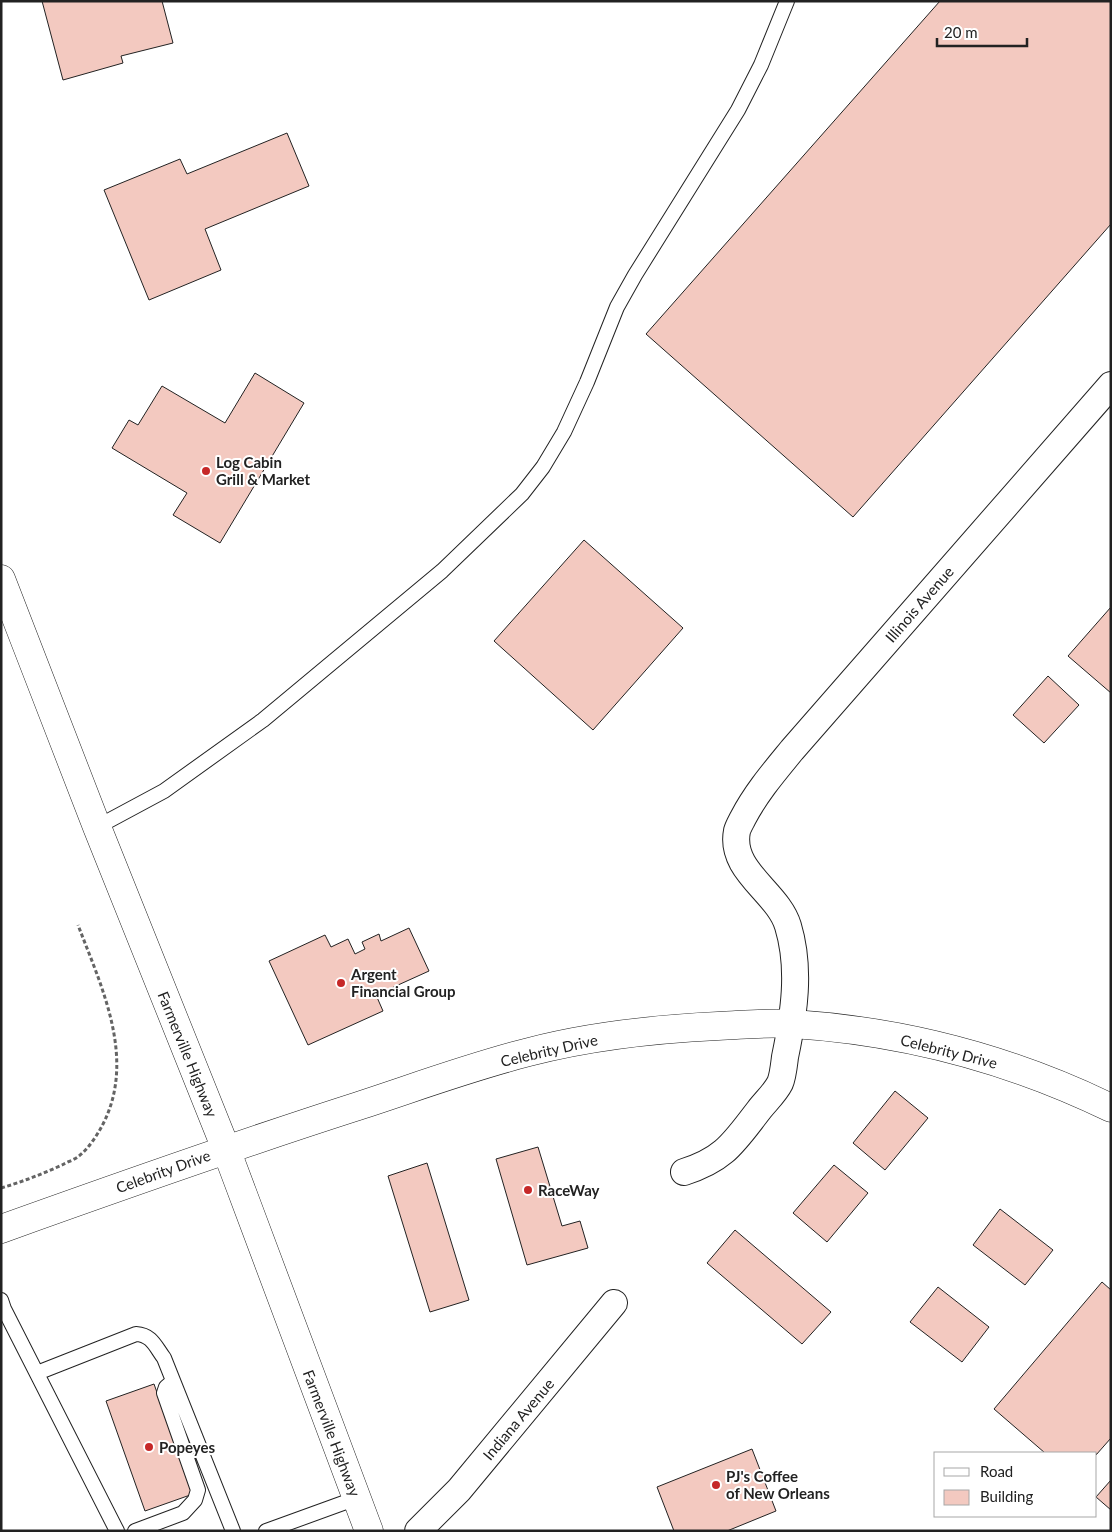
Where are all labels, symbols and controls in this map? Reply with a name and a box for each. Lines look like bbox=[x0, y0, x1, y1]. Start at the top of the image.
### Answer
scale bar bbox=[937, 15, 1027, 47]
text: 20 m bbox=[944, 23, 978, 41]
place label: Log Cabin Grill & Market bbox=[216, 453, 311, 488]
marker: Log Cabin Grill & Market bbox=[200, 465, 212, 477]
street label: Illinois Avenue bbox=[881, 562, 957, 646]
place label: Argent Financial Group bbox=[350, 965, 456, 1000]
marker: Argent Financial Group bbox=[335, 977, 347, 989]
street label: Farmerville Highway bbox=[155, 988, 222, 1120]
street label: Celebrity Drive bbox=[499, 1030, 599, 1070]
street label: Celebrity Drive bbox=[899, 1030, 999, 1072]
street label: Celebrity Drive bbox=[113, 1146, 213, 1196]
place label: RaceWay bbox=[538, 1181, 600, 1199]
marker: RaceWay bbox=[522, 1184, 534, 1196]
street label: Farmerville Highway bbox=[300, 1367, 365, 1499]
street label: Indiana Avenue bbox=[479, 1375, 557, 1463]
place label: Popeyes bbox=[159, 1438, 216, 1456]
marker: Popeyes bbox=[143, 1441, 155, 1453]
legend bbox=[934, 1452, 1097, 1517]
text: Road bbox=[980, 1462, 1013, 1480]
place label: PJ's Coffee of New Orleans bbox=[726, 1467, 830, 1502]
marker: PJ's Coffee of New Orleans bbox=[710, 1479, 722, 1491]
text: Building bbox=[980, 1487, 1033, 1505]

